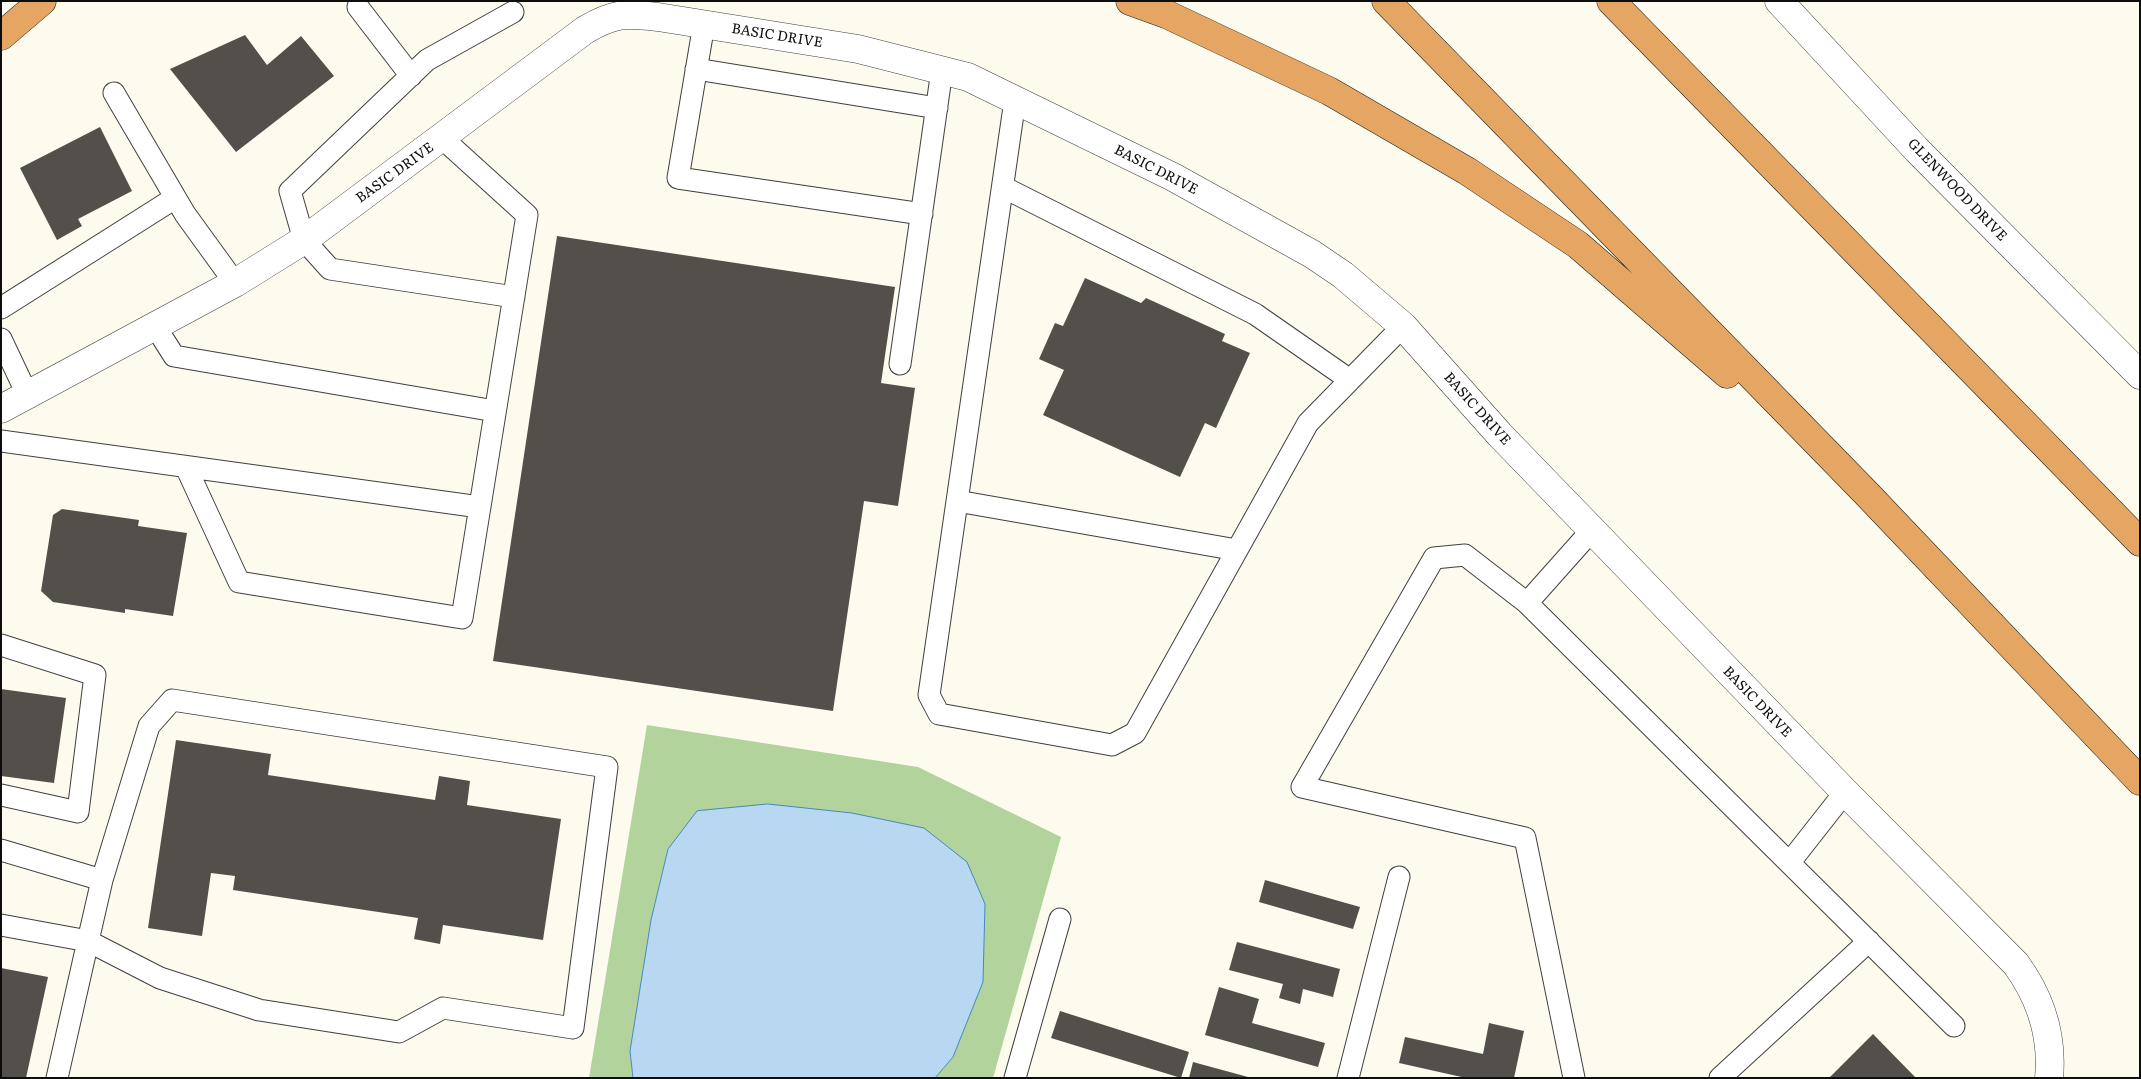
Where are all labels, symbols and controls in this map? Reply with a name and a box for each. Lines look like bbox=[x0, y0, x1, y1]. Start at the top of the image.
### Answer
street label: BASIC DRIVE bbox=[730, 21, 824, 51]
street label: GLENWOOD DRIVE bbox=[1904, 135, 2010, 245]
street label: BASIC DRIVE bbox=[353, 139, 437, 207]
street label: BASIC DRIVE bbox=[1111, 142, 1201, 198]
street label: BASIC DRIVE bbox=[1440, 369, 1514, 449]
street label: BASIC DRIVE bbox=[1719, 663, 1795, 741]

